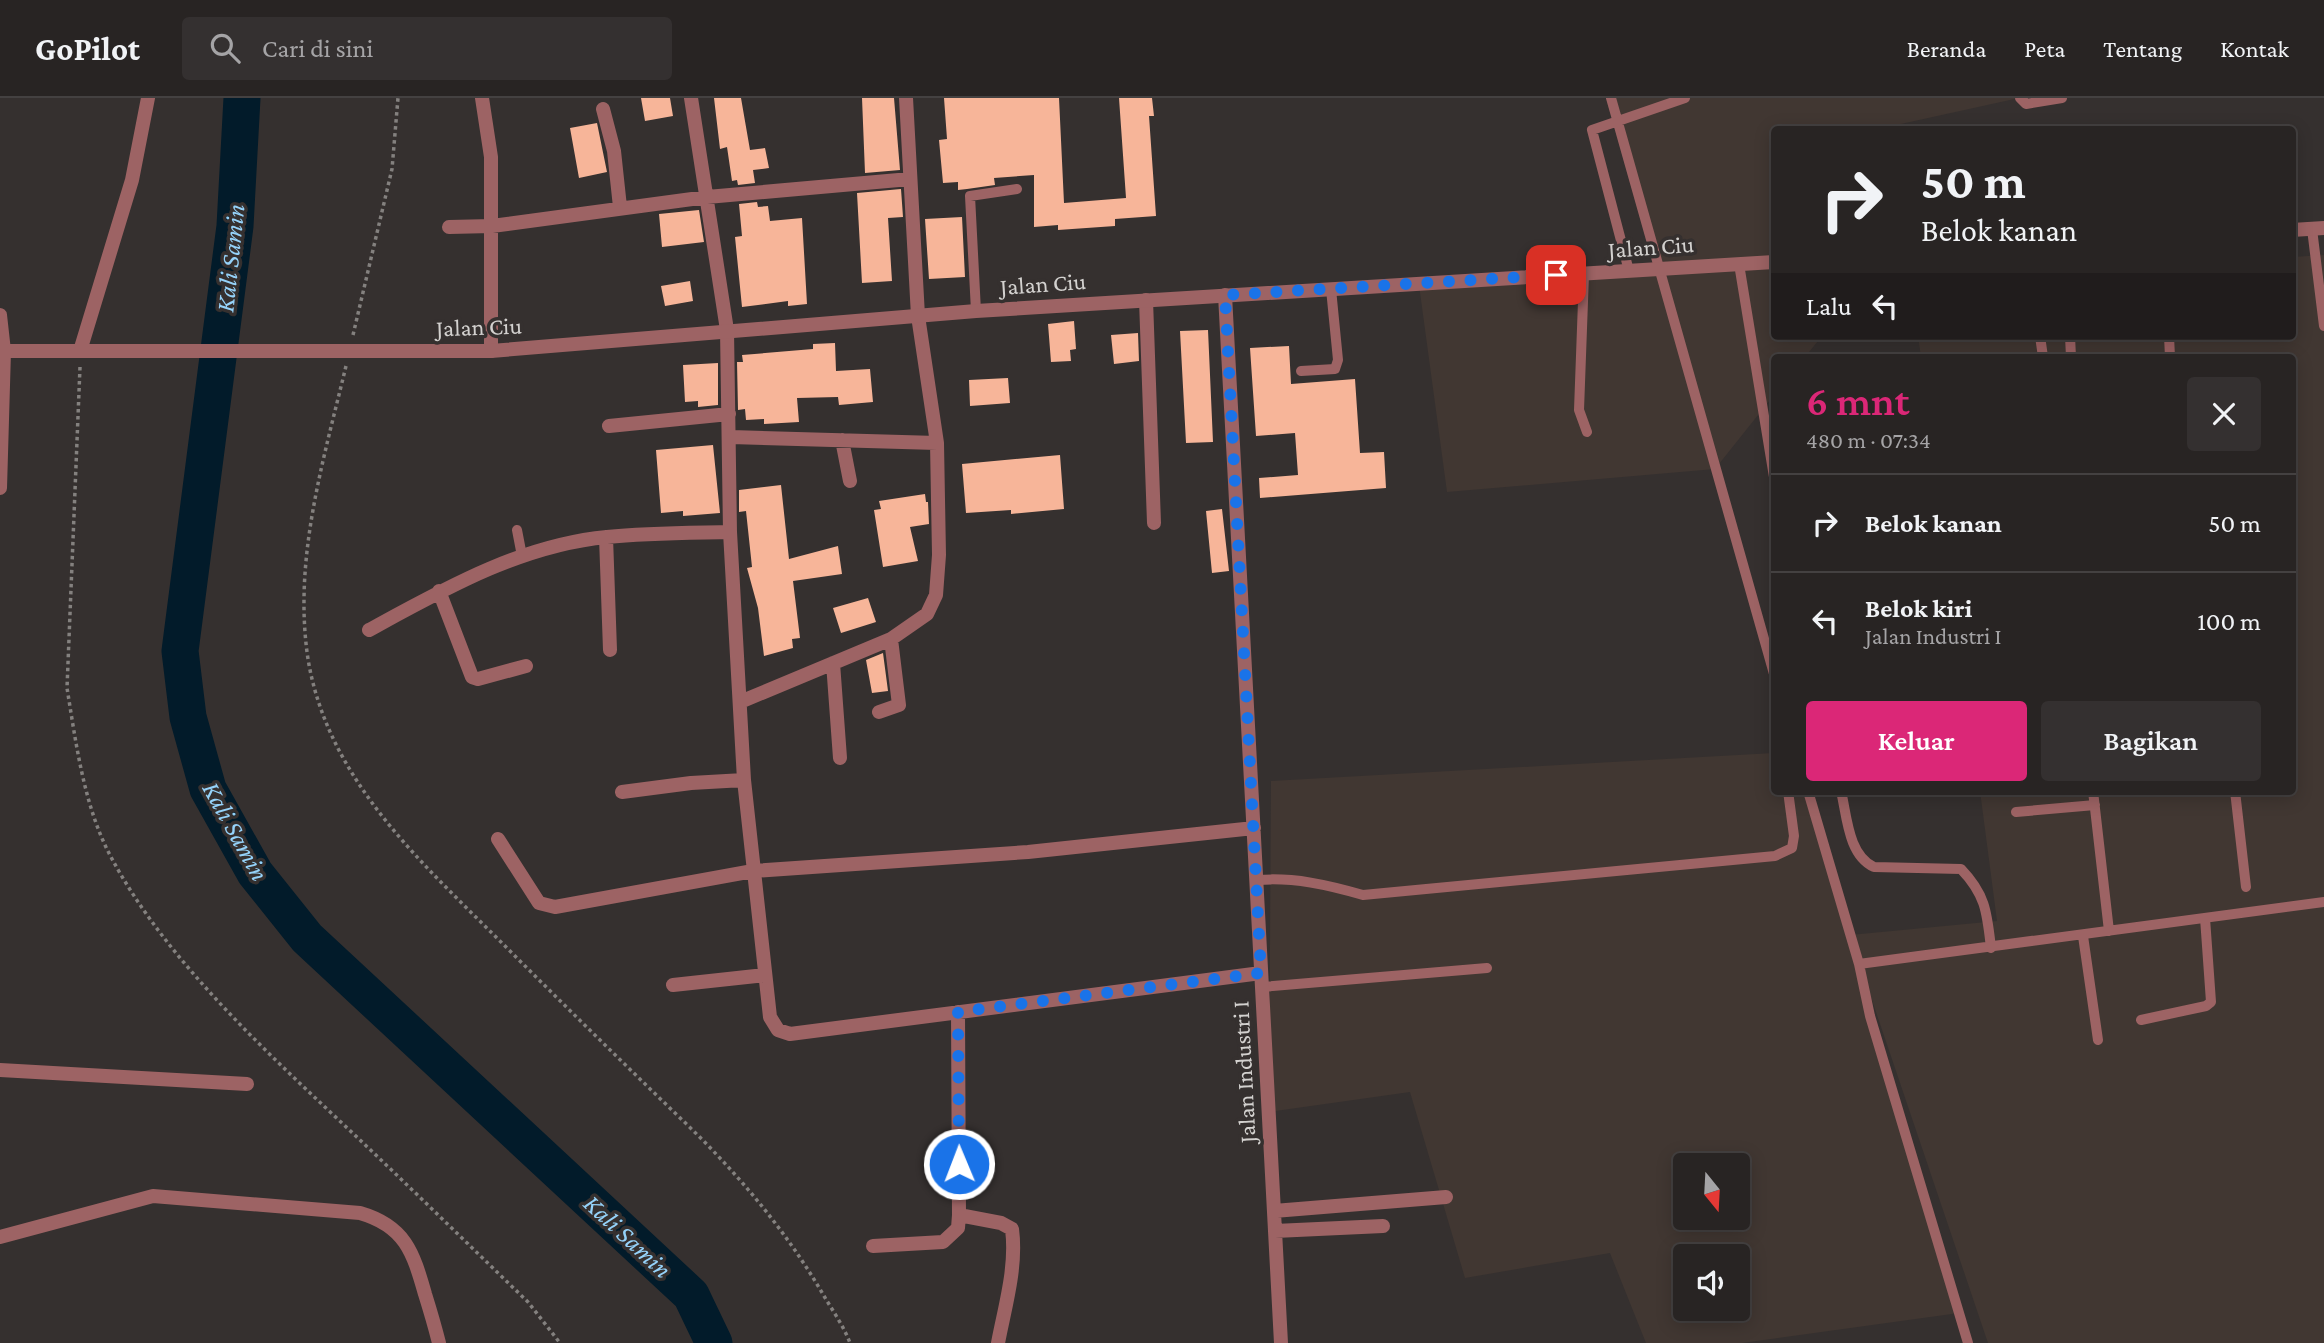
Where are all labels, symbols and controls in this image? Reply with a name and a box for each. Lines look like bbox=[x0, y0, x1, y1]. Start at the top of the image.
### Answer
search box bbox=[182, 17, 672, 80]
icon: search bbox=[206, 29, 244, 67]
text: GoPilot bbox=[35, 30, 140, 67]
text: Cari di sini bbox=[262, 34, 373, 63]
text: Beranda bbox=[1907, 35, 1986, 62]
text: Peta bbox=[2024, 35, 2065, 62]
text: Tentang bbox=[2103, 35, 2182, 62]
text: Kontak bbox=[2220, 35, 2289, 62]
icon: right bbox=[1806, 154, 1897, 245]
text: 50 m bbox=[1921, 154, 2026, 209]
water label: Kali Samin bbox=[210, 202, 251, 314]
text: Belok kanan bbox=[1921, 212, 2077, 248]
street label: Jalan Ciu bbox=[1605, 230, 1695, 263]
pin bbox=[1526, 245, 1586, 305]
icon: arrive bbox=[1537, 256, 1575, 294]
street label: Jalan Ciu bbox=[997, 267, 1087, 300]
icon: left bbox=[1866, 287, 1904, 325]
text: Lalu bbox=[1806, 292, 1852, 321]
street label: Jalan Ciu bbox=[433, 311, 523, 342]
text: 6 mnt bbox=[1806, 377, 1909, 424]
button: close bbox=[2187, 377, 2261, 451]
text: 480 m · 07:34 bbox=[1806, 427, 1931, 453]
icon: right bbox=[1806, 504, 1844, 542]
text: Belok kanan bbox=[1865, 509, 2002, 538]
text: 50 m bbox=[2208, 509, 2261, 538]
text: Belok kiri bbox=[1865, 594, 1972, 623]
icon: left bbox=[1806, 602, 1844, 640]
text: 100 m bbox=[2197, 607, 2261, 636]
text: Jalan Industri I bbox=[1865, 623, 2002, 649]
button: Keluar bbox=[1806, 701, 2027, 781]
button: Bagikan bbox=[2041, 701, 2261, 781]
water label: Kali Samin bbox=[197, 777, 275, 886]
street label: Jalan Industri I bbox=[1226, 1000, 1261, 1146]
position arrow bbox=[922, 1127, 996, 1201]
north arrow bbox=[1673, 1153, 1750, 1230]
map controls bbox=[1673, 1153, 1750, 1321]
water label: Kali Samin bbox=[578, 1189, 677, 1284]
button: sound bbox=[1673, 1244, 1750, 1321]

